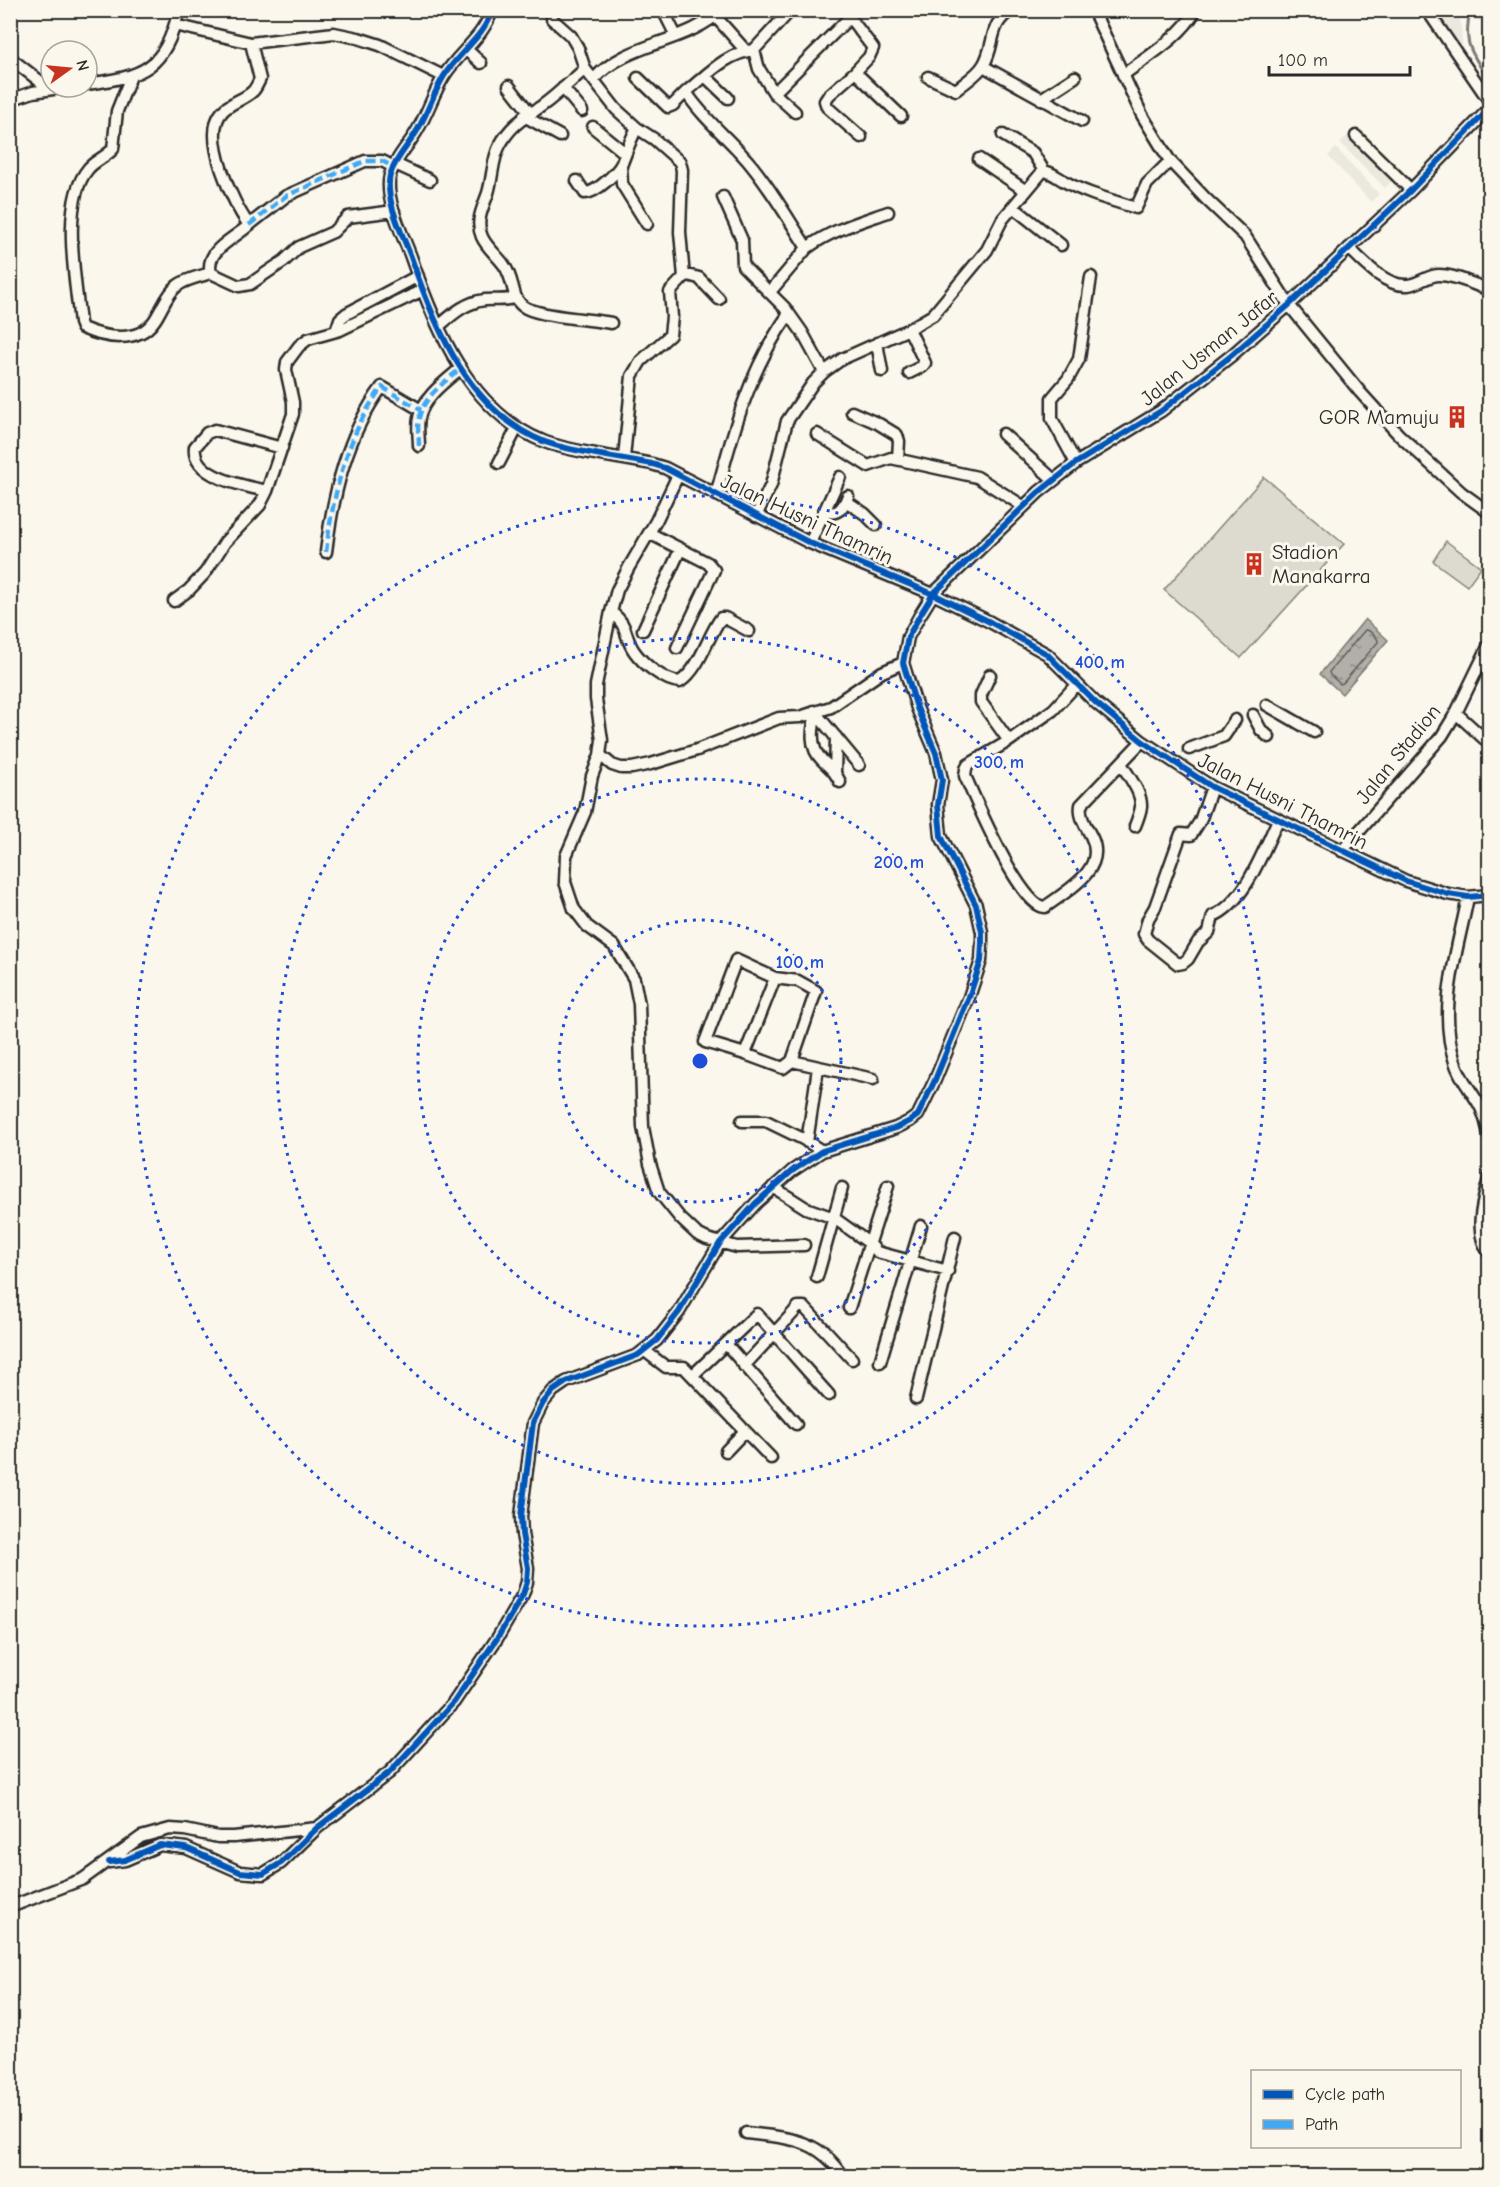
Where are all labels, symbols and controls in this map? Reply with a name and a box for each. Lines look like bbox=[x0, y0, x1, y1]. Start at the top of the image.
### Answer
north arrow bbox=[39, 39, 99, 99]
scale bar bbox=[1269, 39, 1410, 77]
text: 100 m bbox=[1278, 50, 1328, 71]
text: N bbox=[72, 58, 93, 73]
street label: Jalan Usman Jafar bbox=[1136, 285, 1283, 411]
building icon: GOR Mamuju bbox=[1444, 404, 1470, 430]
place label: GOR Mamuju bbox=[1319, 405, 1439, 429]
street label: Jalan Husni Thamrin bbox=[717, 468, 897, 570]
place label: Stadion Manakarra bbox=[1272, 540, 1371, 588]
building icon: Stadion Manakarra bbox=[1241, 551, 1267, 577]
text: 400 m bbox=[1075, 652, 1125, 673]
street label: Jalan Stadion bbox=[1351, 699, 1445, 809]
street label: Jalan Husni Thamrin bbox=[1194, 748, 1372, 854]
text: 300 m bbox=[974, 752, 1024, 773]
text: 200 m bbox=[874, 852, 924, 873]
text: 100 m bbox=[776, 952, 824, 973]
centre of rings bbox=[690, 1051, 710, 1071]
legend bbox=[1251, 2070, 1461, 2148]
text: Cycle path bbox=[1305, 2084, 1385, 2105]
text: Path bbox=[1305, 2114, 1338, 2135]

